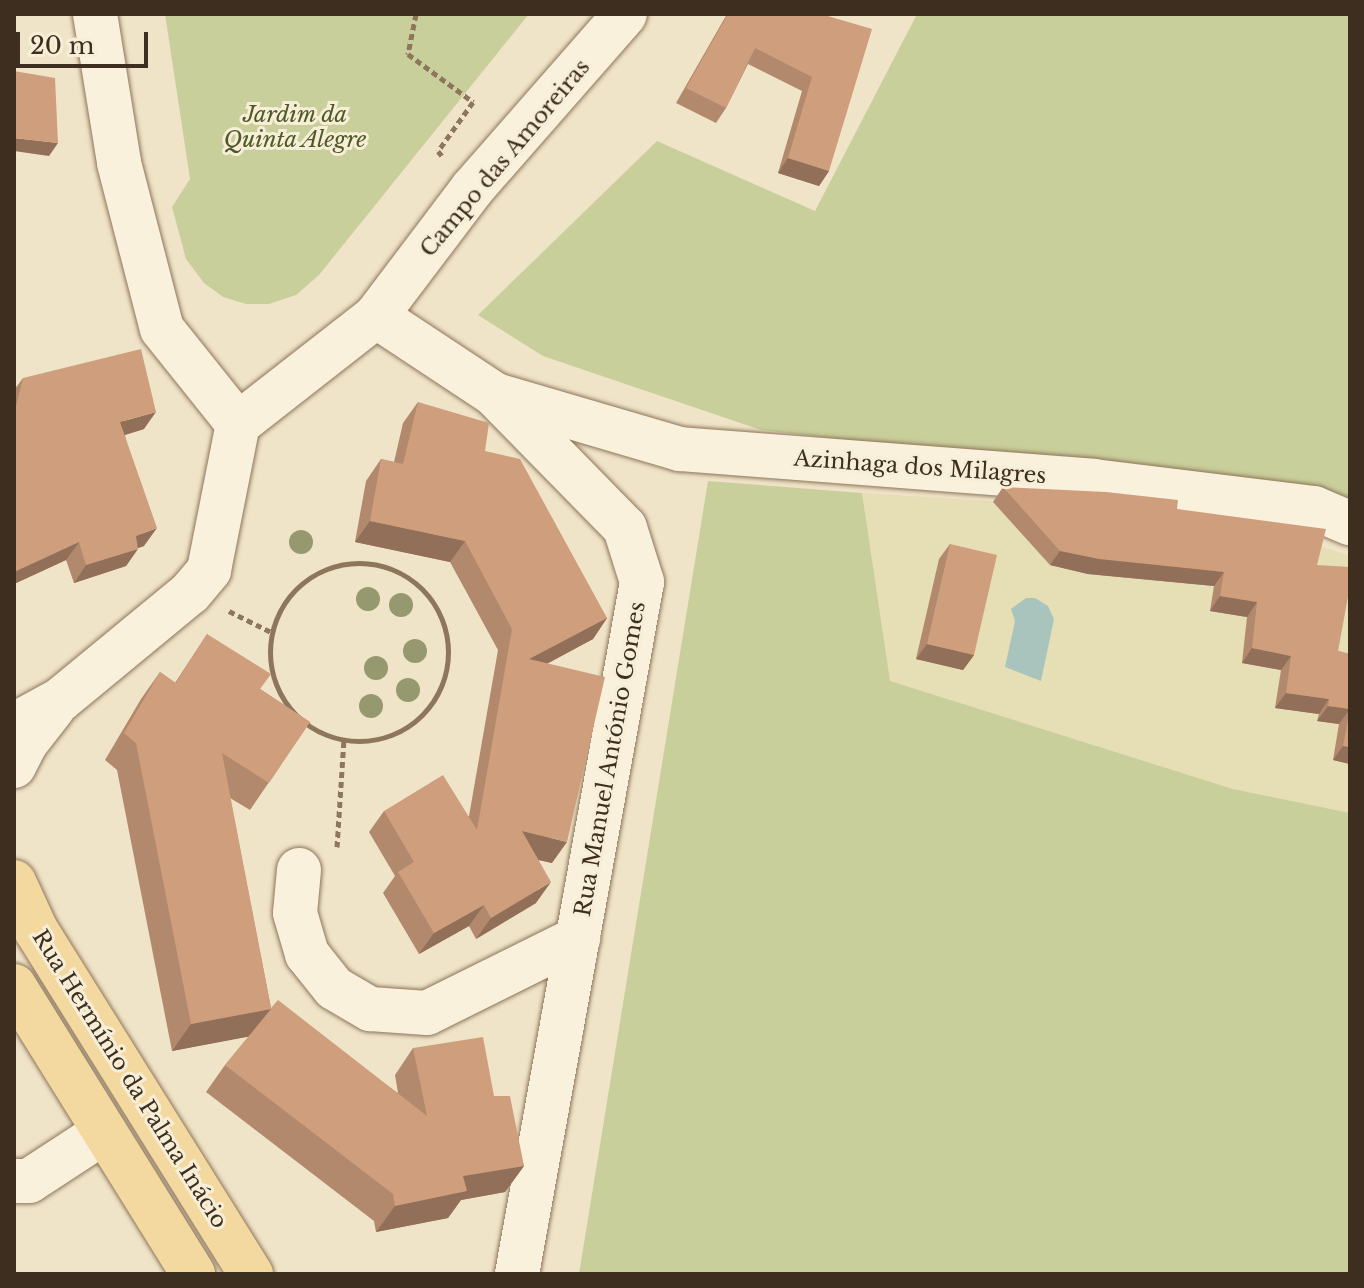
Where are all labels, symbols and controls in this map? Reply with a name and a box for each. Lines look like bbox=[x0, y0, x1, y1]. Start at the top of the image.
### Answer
scale bar bbox=[20, 16, 152, 66]
text: 20 m bbox=[30, 31, 95, 60]
street label: Campo das Amoreiras bbox=[414, 54, 596, 262]
park label: Jardim da Quinta Alegre bbox=[223, 101, 367, 152]
street label: Azinhaga dos Milagres bbox=[793, 445, 1047, 489]
street label: Rua Manuel António Gomes bbox=[569, 599, 651, 919]
street label: Rua Hermínio da Palma Inácio bbox=[27, 925, 233, 1233]

